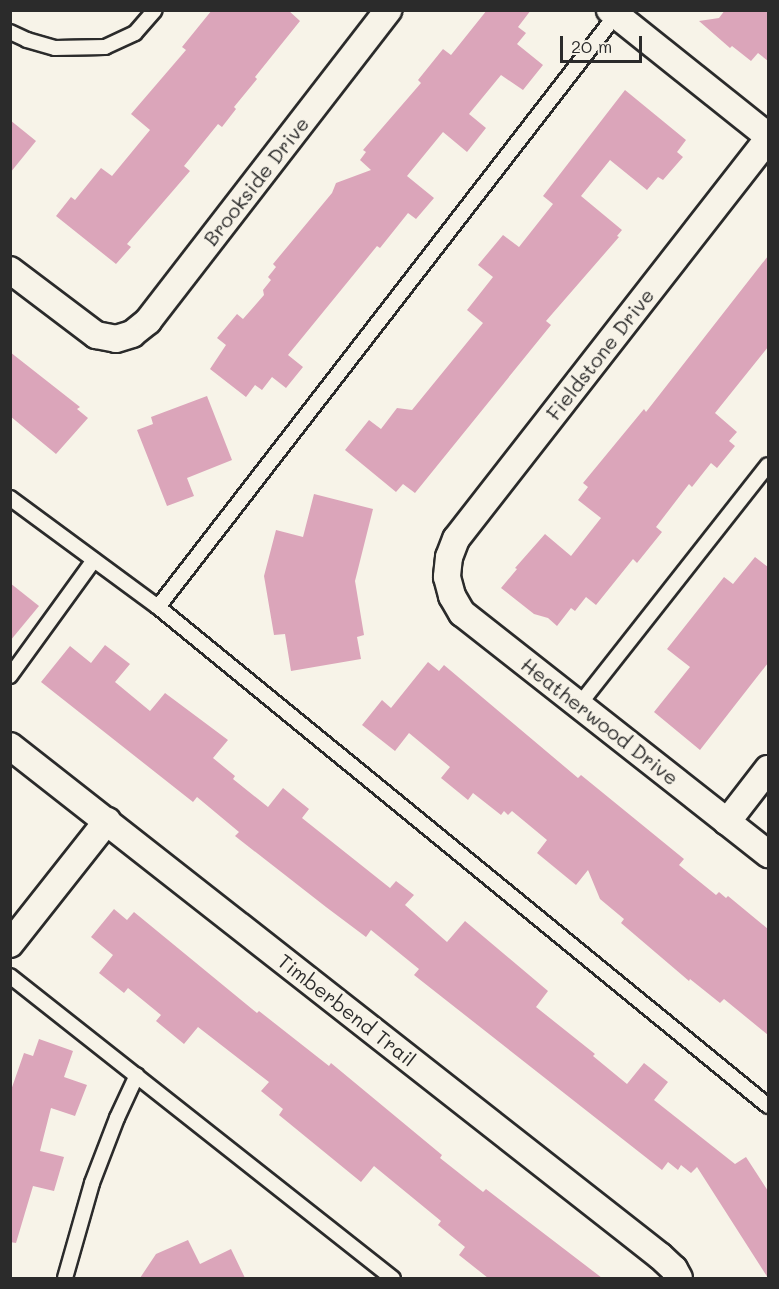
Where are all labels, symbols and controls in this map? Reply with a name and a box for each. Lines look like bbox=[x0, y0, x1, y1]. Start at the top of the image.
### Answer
scale bar bbox=[563, 24, 646, 62]
text: 20 m bbox=[571, 34, 612, 58]
street label: Brookside Drive bbox=[198, 112, 314, 250]
street label: Fieldstone Drive bbox=[541, 283, 659, 425]
street label: Heatherwood Drive bbox=[517, 652, 683, 790]
street label: Timberbend Trail bbox=[273, 949, 421, 1071]

